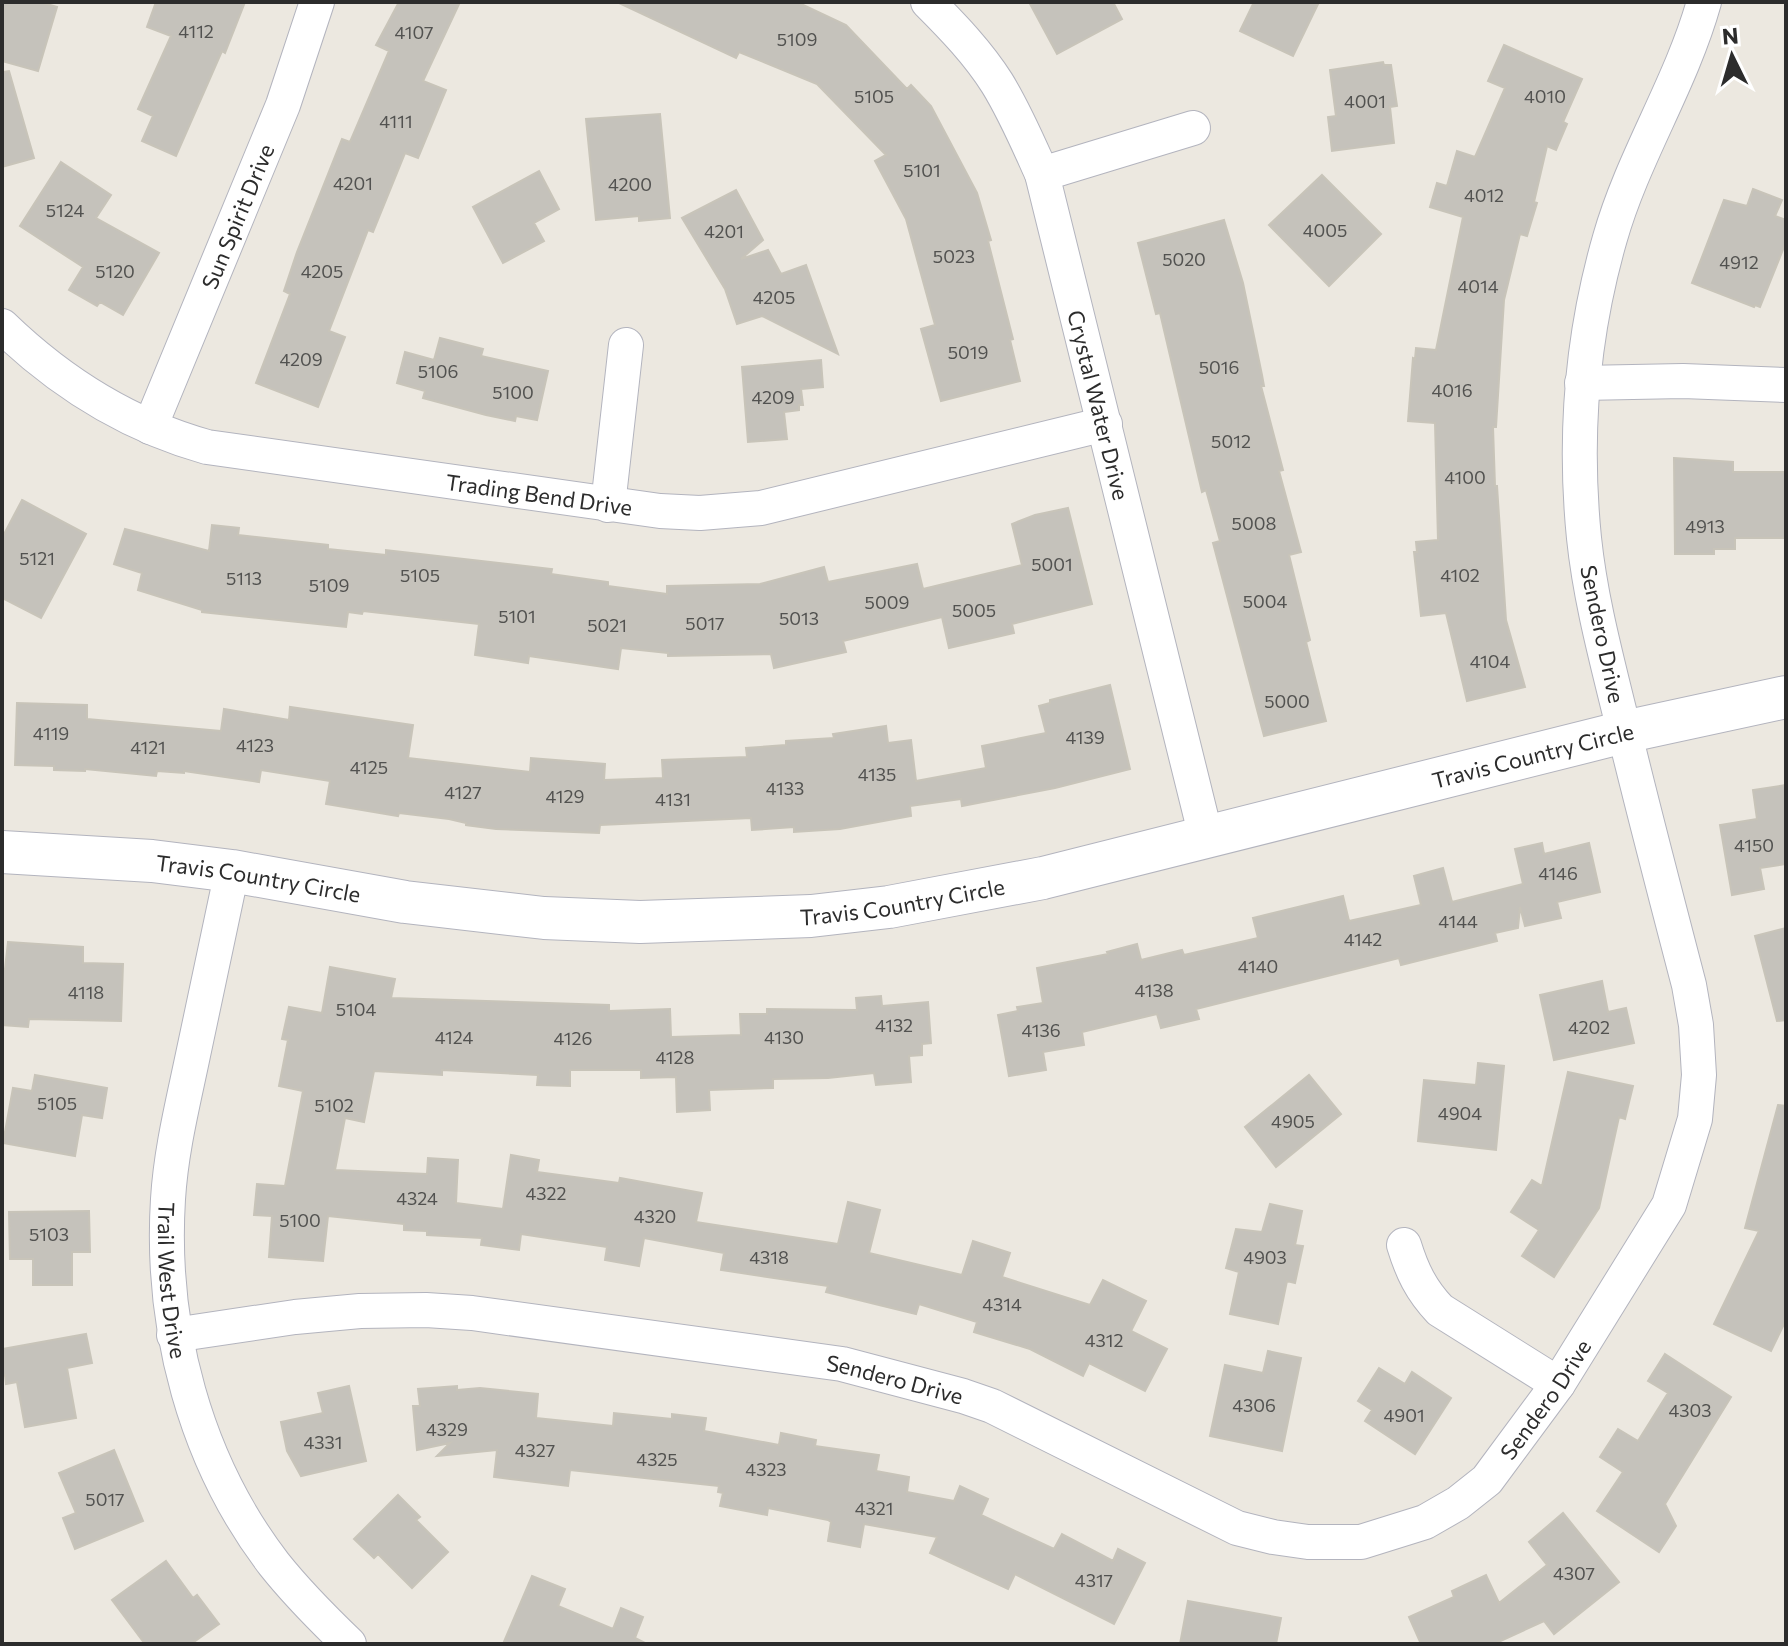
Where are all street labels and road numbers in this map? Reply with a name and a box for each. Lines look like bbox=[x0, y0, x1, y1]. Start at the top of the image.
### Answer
street label: Sun Spirit Drive bbox=[195, 140, 279, 293]
street label: Crystal Water Drive bbox=[1063, 307, 1136, 503]
street label: Trading Bend Drive bbox=[444, 467, 634, 520]
street label: Sendero Drive bbox=[1575, 563, 1631, 705]
street label: Travis Country Circle bbox=[1429, 717, 1636, 793]
street label: Travis Country Circle bbox=[154, 848, 363, 907]
street label: Travis Country Circle bbox=[799, 872, 1007, 930]
street label: Trail West Drive bbox=[153, 1202, 193, 1361]
street label: Sendero Drive bbox=[1494, 1334, 1596, 1464]
street label: Sendero Drive bbox=[825, 1349, 966, 1409]

